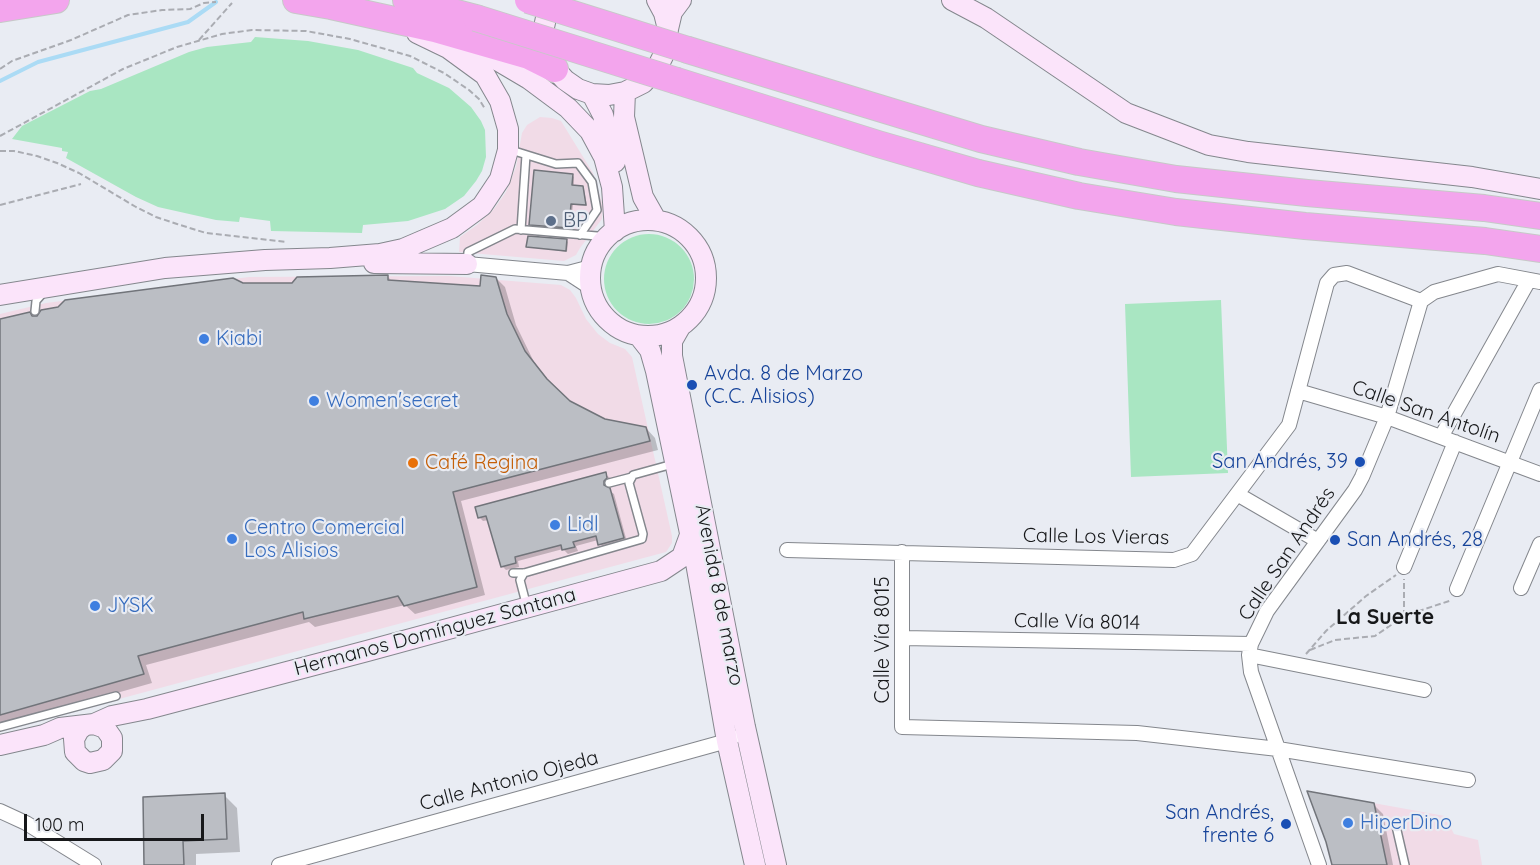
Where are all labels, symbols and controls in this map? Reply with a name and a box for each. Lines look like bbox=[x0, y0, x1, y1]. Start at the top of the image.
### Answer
place label: BP bbox=[563, 209, 588, 233]
marker: BP bbox=[544, 214, 558, 228]
place label: Kiabi bbox=[216, 327, 262, 351]
marker: Kiabi bbox=[197, 332, 211, 346]
place label: Avda. 8 de Marzo (C.C. Alisios) bbox=[704, 362, 863, 409]
street label: Calle San Antolín bbox=[1349, 375, 1503, 449]
marker: Avda. 8 de Marzo (C.C. Alisios) bbox=[685, 378, 699, 392]
place label: Women'secret bbox=[326, 389, 458, 413]
marker: Women'secret bbox=[307, 394, 321, 408]
place label: San Andrés, 39 bbox=[1212, 450, 1348, 474]
place label: Café Regina bbox=[425, 451, 538, 475]
marker: San Andrés, 39 bbox=[1353, 455, 1367, 469]
marker: Café Regina bbox=[406, 456, 420, 470]
street label: Calle San Andrés bbox=[1233, 483, 1341, 625]
street label: Avenida 8 de marzo bbox=[690, 502, 748, 688]
place label: Lidl bbox=[567, 513, 599, 537]
place label: Centro Comercial Los Alisios bbox=[244, 516, 405, 563]
marker: Lidl bbox=[548, 518, 562, 532]
street label: Calle Los Vieras bbox=[1023, 524, 1169, 550]
place label: San Andrés, 28 bbox=[1347, 528, 1483, 552]
marker: Centro Comercial Los Alisios bbox=[225, 532, 239, 546]
marker: San Andrés, 28 bbox=[1328, 533, 1342, 547]
street label: Calle Vía 8015 bbox=[871, 576, 895, 704]
street label: Hermanos Domínguez Santana bbox=[292, 583, 578, 681]
place label: JYSK bbox=[107, 594, 154, 618]
marker: JYSK bbox=[88, 599, 102, 613]
district label: La Suerte bbox=[1336, 605, 1434, 631]
street label: Calle Vía 8014 bbox=[1014, 609, 1140, 635]
street label: Calle Antonio Ojeda bbox=[417, 746, 601, 816]
place label: San Andrés, frente 6 bbox=[1165, 801, 1274, 848]
scale bar bbox=[27, 802, 207, 840]
place label: HiperDino bbox=[1360, 811, 1452, 835]
text: 100 m bbox=[35, 813, 84, 836]
marker: HiperDino bbox=[1341, 816, 1355, 830]
marker: San Andrés, frente 6 bbox=[1279, 817, 1293, 831]

